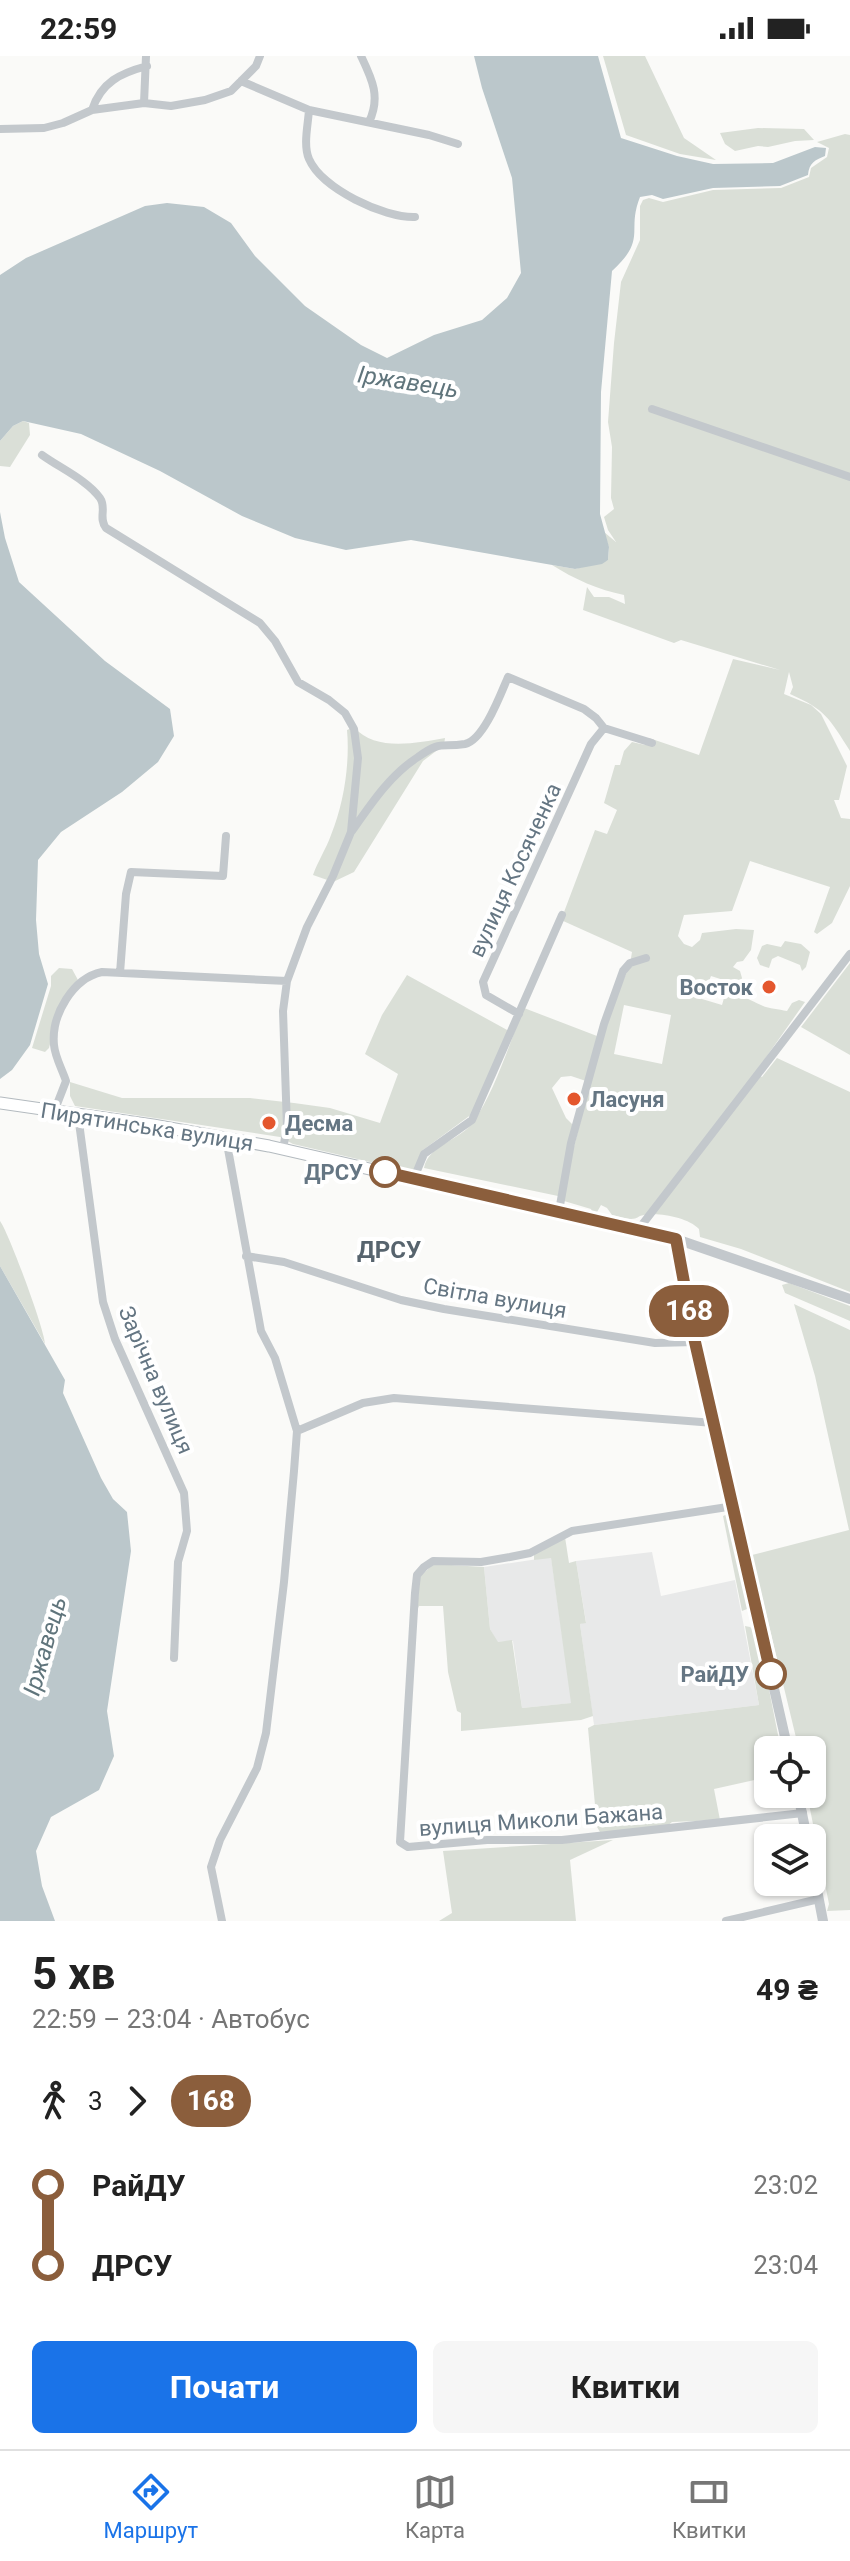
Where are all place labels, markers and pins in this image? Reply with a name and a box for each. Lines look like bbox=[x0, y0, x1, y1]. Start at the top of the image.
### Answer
place label: Восток bbox=[679, 975, 754, 1000]
marker: Восток bbox=[760, 978, 778, 996]
place label: Ласуня bbox=[590, 1087, 665, 1112]
marker: Ласуня bbox=[565, 1090, 583, 1108]
place label: Десма bbox=[285, 1111, 353, 1136]
marker: Десма bbox=[260, 1114, 278, 1132]
marker: ДРСУ bbox=[370, 1157, 400, 1187]
place label: ДРСУ bbox=[304, 1160, 363, 1185]
marker: РайДУ bbox=[756, 1659, 786, 1689]
place label: РайДУ bbox=[680, 1662, 749, 1687]

